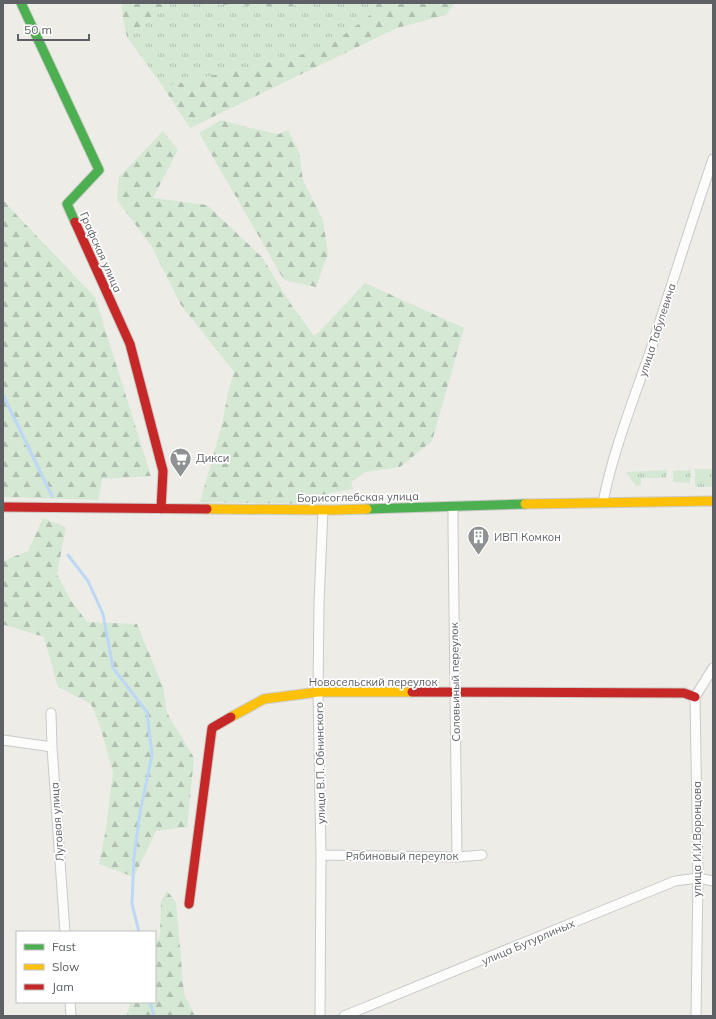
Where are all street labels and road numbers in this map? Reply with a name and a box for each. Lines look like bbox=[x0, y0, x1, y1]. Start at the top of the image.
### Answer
street label: Графская улица bbox=[77, 210, 125, 294]
street label: улица Табулевича bbox=[635, 281, 679, 379]
street label: Борисоглебская улица bbox=[297, 489, 419, 505]
street label: Соловьиный переулок bbox=[447, 622, 463, 742]
street label: Новосельский переулок bbox=[309, 675, 437, 689]
street label: улица В.П. Обнинского bbox=[312, 702, 328, 824]
street label: улица И.И.Воронцова bbox=[690, 781, 704, 897]
street label: Луговая улица bbox=[47, 782, 67, 862]
street label: Рябиновый переулок bbox=[346, 849, 458, 863]
street label: улица Бутурлиных bbox=[479, 916, 577, 968]

